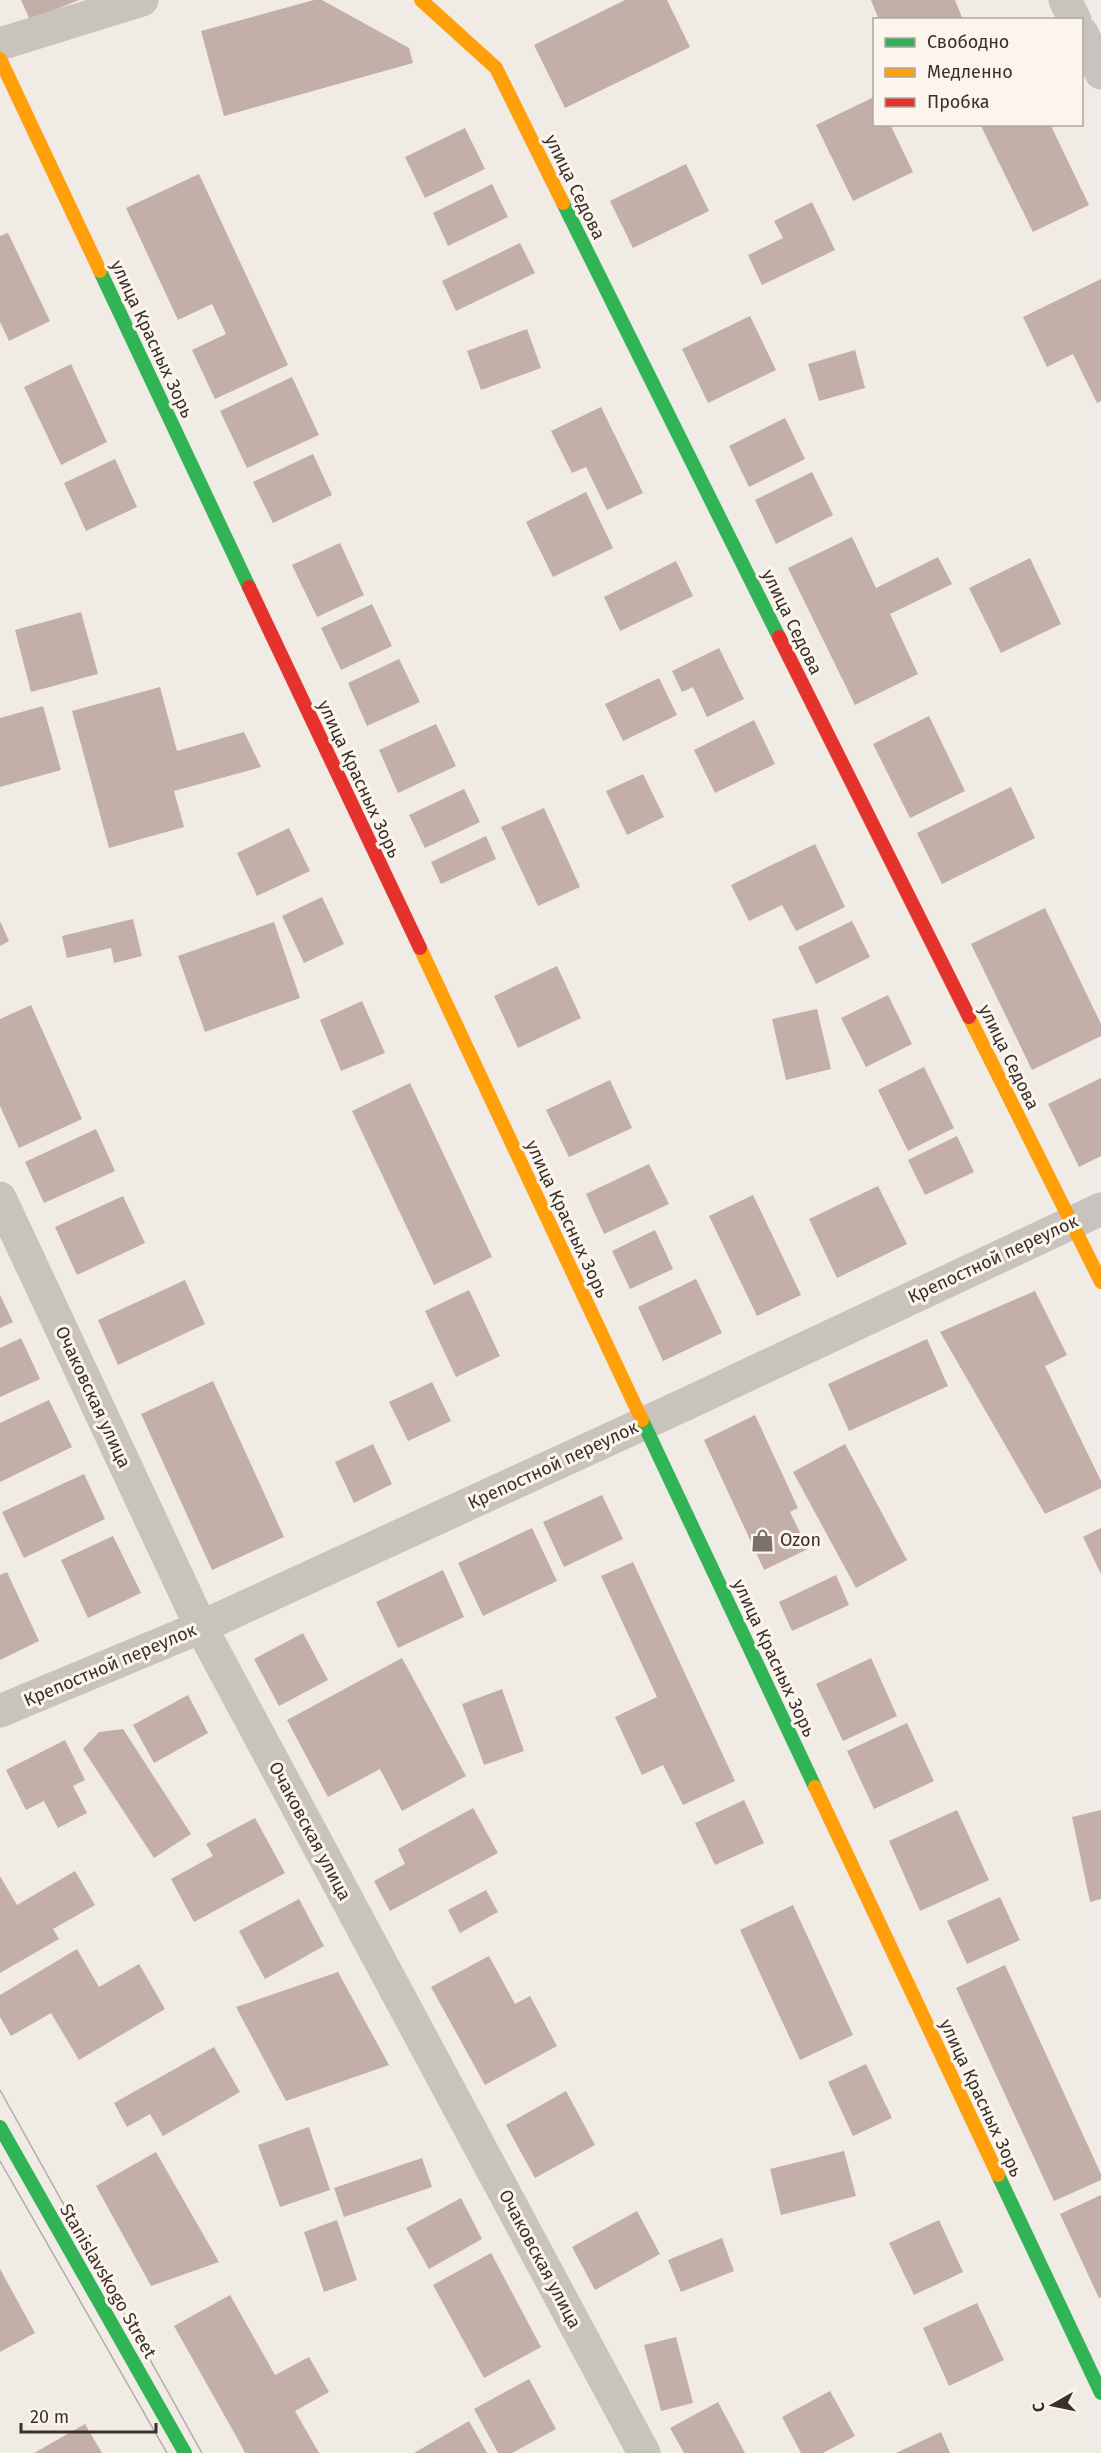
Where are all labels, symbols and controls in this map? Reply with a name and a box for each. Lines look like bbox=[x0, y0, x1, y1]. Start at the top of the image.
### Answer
legend bbox=[873, 18, 1083, 126]
text: Свободно bbox=[927, 31, 1009, 53]
text: Медленно bbox=[927, 61, 1013, 83]
text: Пробка bbox=[927, 91, 990, 113]
street label: улица Седова bbox=[540, 131, 610, 243]
street label: улица Красных Зорь bbox=[106, 257, 198, 421]
street label: улица Седова bbox=[757, 566, 827, 678]
street label: улица Красных Зорь bbox=[313, 697, 405, 861]
street label: улица Седова bbox=[974, 1001, 1044, 1113]
street label: улица Красных Зорь bbox=[521, 1137, 613, 1301]
street label: Крепостной переулок bbox=[904, 1210, 1082, 1308]
street label: Очаковская улица bbox=[50, 1322, 136, 1472]
street label: Крепостной переулок bbox=[464, 1416, 642, 1514]
shop icon: Ozon bbox=[749, 1527, 775, 1553]
place label: Ozon bbox=[780, 1529, 821, 1551]
street label: улица Красных Зорь bbox=[728, 1576, 820, 1740]
street label: Крепостной переулок bbox=[20, 1618, 200, 1711]
street label: Очаковская улица bbox=[264, 1758, 356, 1904]
street label: улица Красных Зорь bbox=[935, 2016, 1027, 2180]
street label: Очаковская улица bbox=[494, 2186, 586, 2332]
street label: Stanislavskogo Street bbox=[55, 2200, 161, 2363]
north arrow bbox=[1023, 2375, 1083, 2435]
scale bar bbox=[21, 2396, 156, 2434]
text: С bbox=[1028, 2400, 1049, 2413]
text: 20 m bbox=[30, 2406, 69, 2428]

